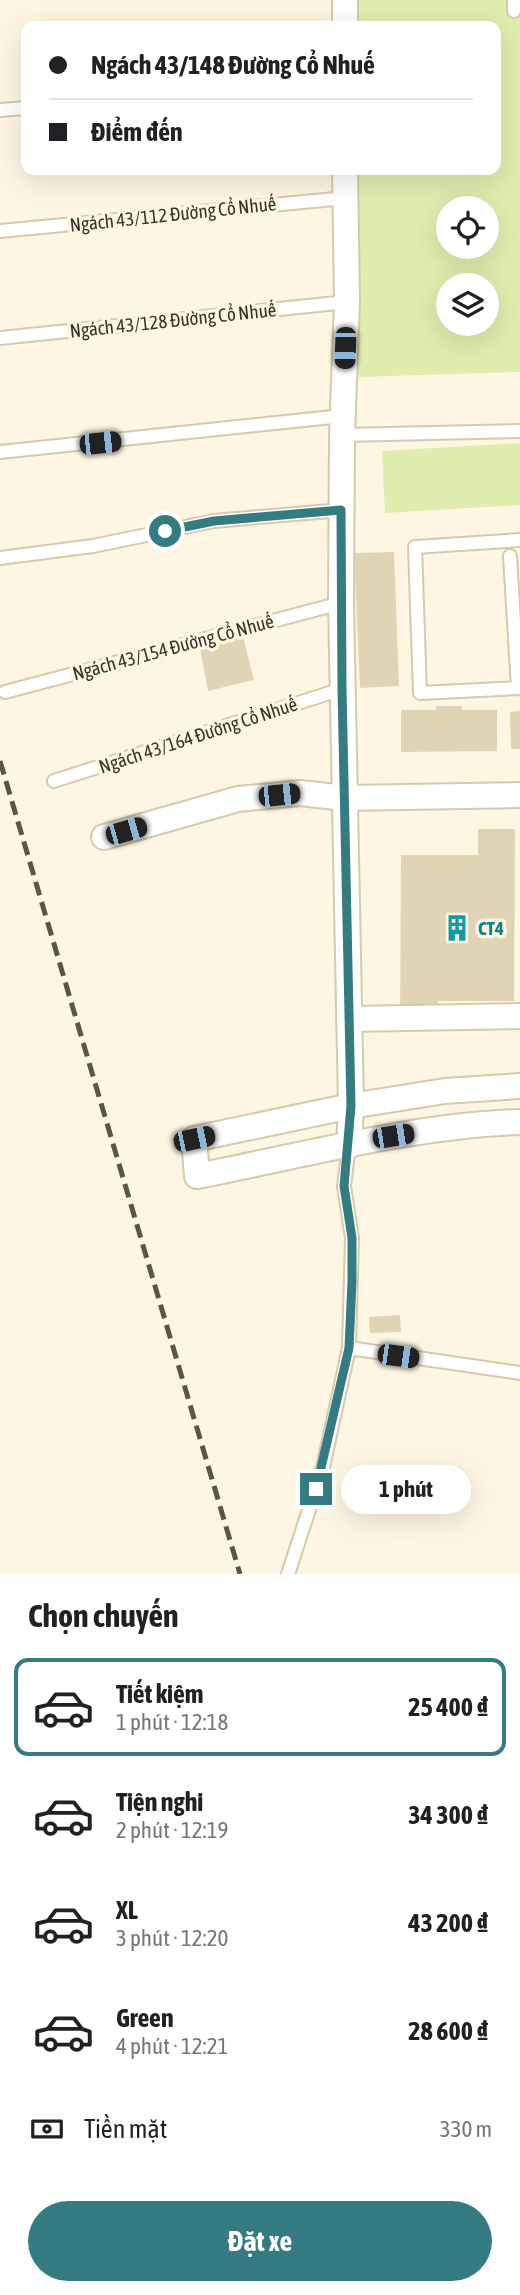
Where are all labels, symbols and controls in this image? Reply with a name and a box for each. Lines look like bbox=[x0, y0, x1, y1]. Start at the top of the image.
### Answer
text: Ngách 43/148 Đường Cổ Nhuế bbox=[91, 50, 375, 80]
text: Điểm đến bbox=[91, 117, 183, 147]
street label: Ngách 43/112 Đường Cổ Nhuế bbox=[69, 192, 277, 236]
map controls bbox=[436, 196, 499, 336]
button: locate bbox=[436, 196, 499, 259]
button: layers bbox=[436, 273, 499, 336]
street label: Ngách 43/128 Đường Cổ Nhuế bbox=[69, 298, 277, 342]
car bbox=[334, 327, 357, 369]
car bbox=[79, 430, 122, 456]
route start bbox=[149, 515, 181, 547]
street label: Ngách 43/154 Đường Cổ Nhuế bbox=[70, 610, 276, 684]
street label: Ngách 43/164 Đường Cổ Nhuế bbox=[96, 692, 300, 778]
car bbox=[258, 782, 301, 808]
car bbox=[103, 815, 150, 847]
building icon: CT4 bbox=[442, 913, 472, 943]
place label: CT4 bbox=[478, 917, 504, 939]
car bbox=[371, 1122, 416, 1150]
car bbox=[172, 1124, 217, 1154]
car bbox=[376, 1343, 421, 1369]
callout: 1 phút bbox=[340, 1464, 470, 1514]
route end bbox=[300, 1473, 332, 1505]
text: 1 phút bbox=[379, 1476, 433, 1502]
text: Chọn chuyến bbox=[28, 1597, 179, 1634]
icon: car bbox=[32, 1676, 95, 1739]
text: Tiết kiệm bbox=[116, 1679, 204, 1709]
text: 25 400 ₫ bbox=[408, 1692, 488, 1722]
text: 1 phút · 12:18 bbox=[116, 1709, 228, 1735]
icon: car bbox=[32, 1784, 95, 1847]
text: Tiện nghi bbox=[116, 1787, 203, 1817]
text: 34 300 ₫ bbox=[408, 1800, 488, 1830]
text: 2 phút · 12:19 bbox=[116, 1817, 228, 1843]
icon: car bbox=[32, 1892, 95, 1955]
text: XL bbox=[116, 1895, 138, 1925]
text: 43 200 ₫ bbox=[408, 1908, 488, 1938]
text: 3 phút · 12:20 bbox=[116, 1925, 228, 1951]
icon: car bbox=[32, 2000, 95, 2063]
text: Green bbox=[116, 2003, 174, 2033]
text: 28 600 ₫ bbox=[408, 2016, 488, 2046]
text: 4 phút · 12:21 bbox=[116, 2033, 228, 2059]
icon: cash bbox=[28, 2110, 66, 2148]
text: Tiền mặt bbox=[84, 2114, 167, 2144]
text: 330 m bbox=[440, 2116, 492, 2142]
button: Đặt xe bbox=[28, 2201, 492, 2281]

